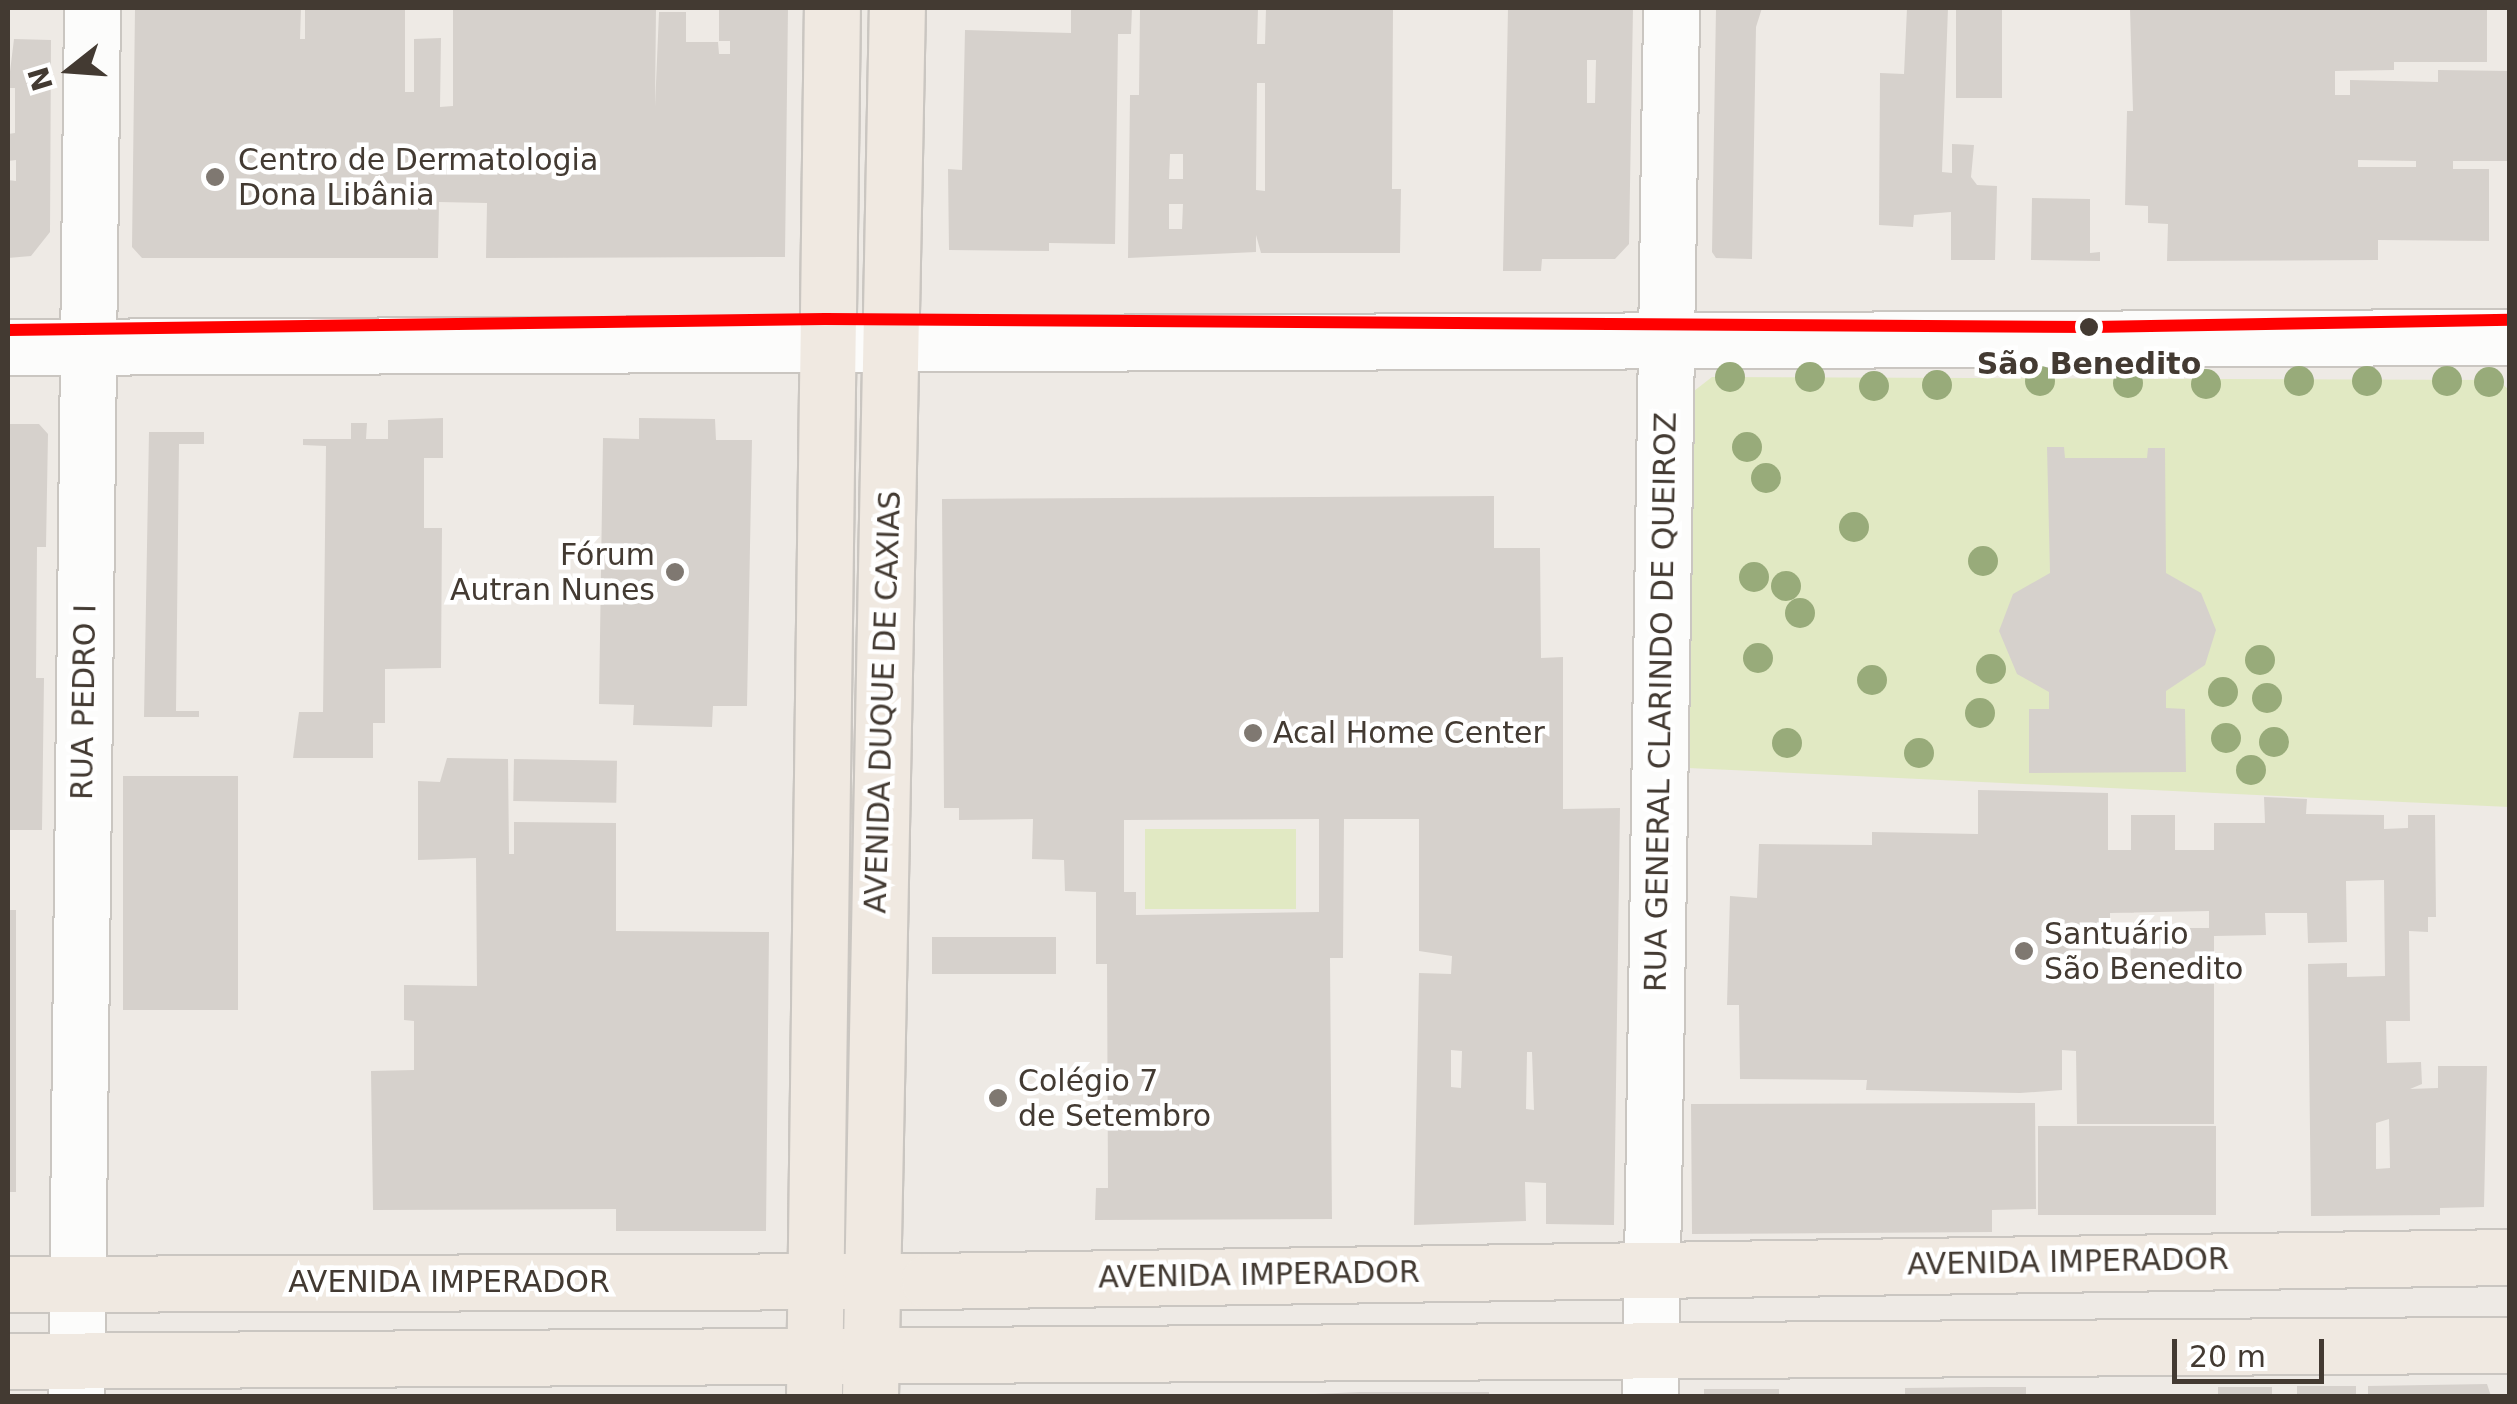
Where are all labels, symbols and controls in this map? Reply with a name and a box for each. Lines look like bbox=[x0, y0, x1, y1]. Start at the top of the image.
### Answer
north arrow bbox=[20, 20, 120, 120]
text: N bbox=[22, 63, 60, 95]
place label: Centro de Dermatologia Dona Libânia bbox=[238, 142, 598, 212]
marker: Centro de Dermatologia Dona Libânia bbox=[202, 164, 228, 190]
marker: São Benedito bbox=[2074, 312, 2104, 342]
place label: São Benedito bbox=[1977, 346, 2201, 382]
street label: RUA GENERAL CLARINDO DE QUEIROZ bbox=[1638, 412, 1684, 992]
street label: AVENIDA DUQUE DE CAXIAS bbox=[858, 490, 908, 914]
place label: Fórum Autran Nunes bbox=[450, 537, 655, 608]
marker: Fórum Autran Nunes bbox=[664, 561, 686, 583]
street label: RUA PEDRO I bbox=[64, 604, 104, 800]
place label: Acal Home Center bbox=[1273, 715, 1545, 751]
marker: Acal Home Center bbox=[1242, 722, 1264, 744]
place label: Santuário São Benedito bbox=[2044, 916, 2243, 986]
marker: Santuário São Benedito bbox=[2013, 940, 2035, 962]
place label: Colégio 7 de Setembro bbox=[1018, 1063, 1211, 1134]
marker: Colégio 7 de Setembro bbox=[987, 1087, 1009, 1109]
street label: AVENIDA IMPERADOR bbox=[1907, 1241, 2229, 1283]
street label: AVENIDA IMPERADOR bbox=[1098, 1254, 1420, 1296]
street label: AVENIDA IMPERADOR bbox=[288, 1264, 610, 1300]
scale bar bbox=[2177, 1319, 2330, 1381]
text: 20 m bbox=[2189, 1339, 2266, 1374]

